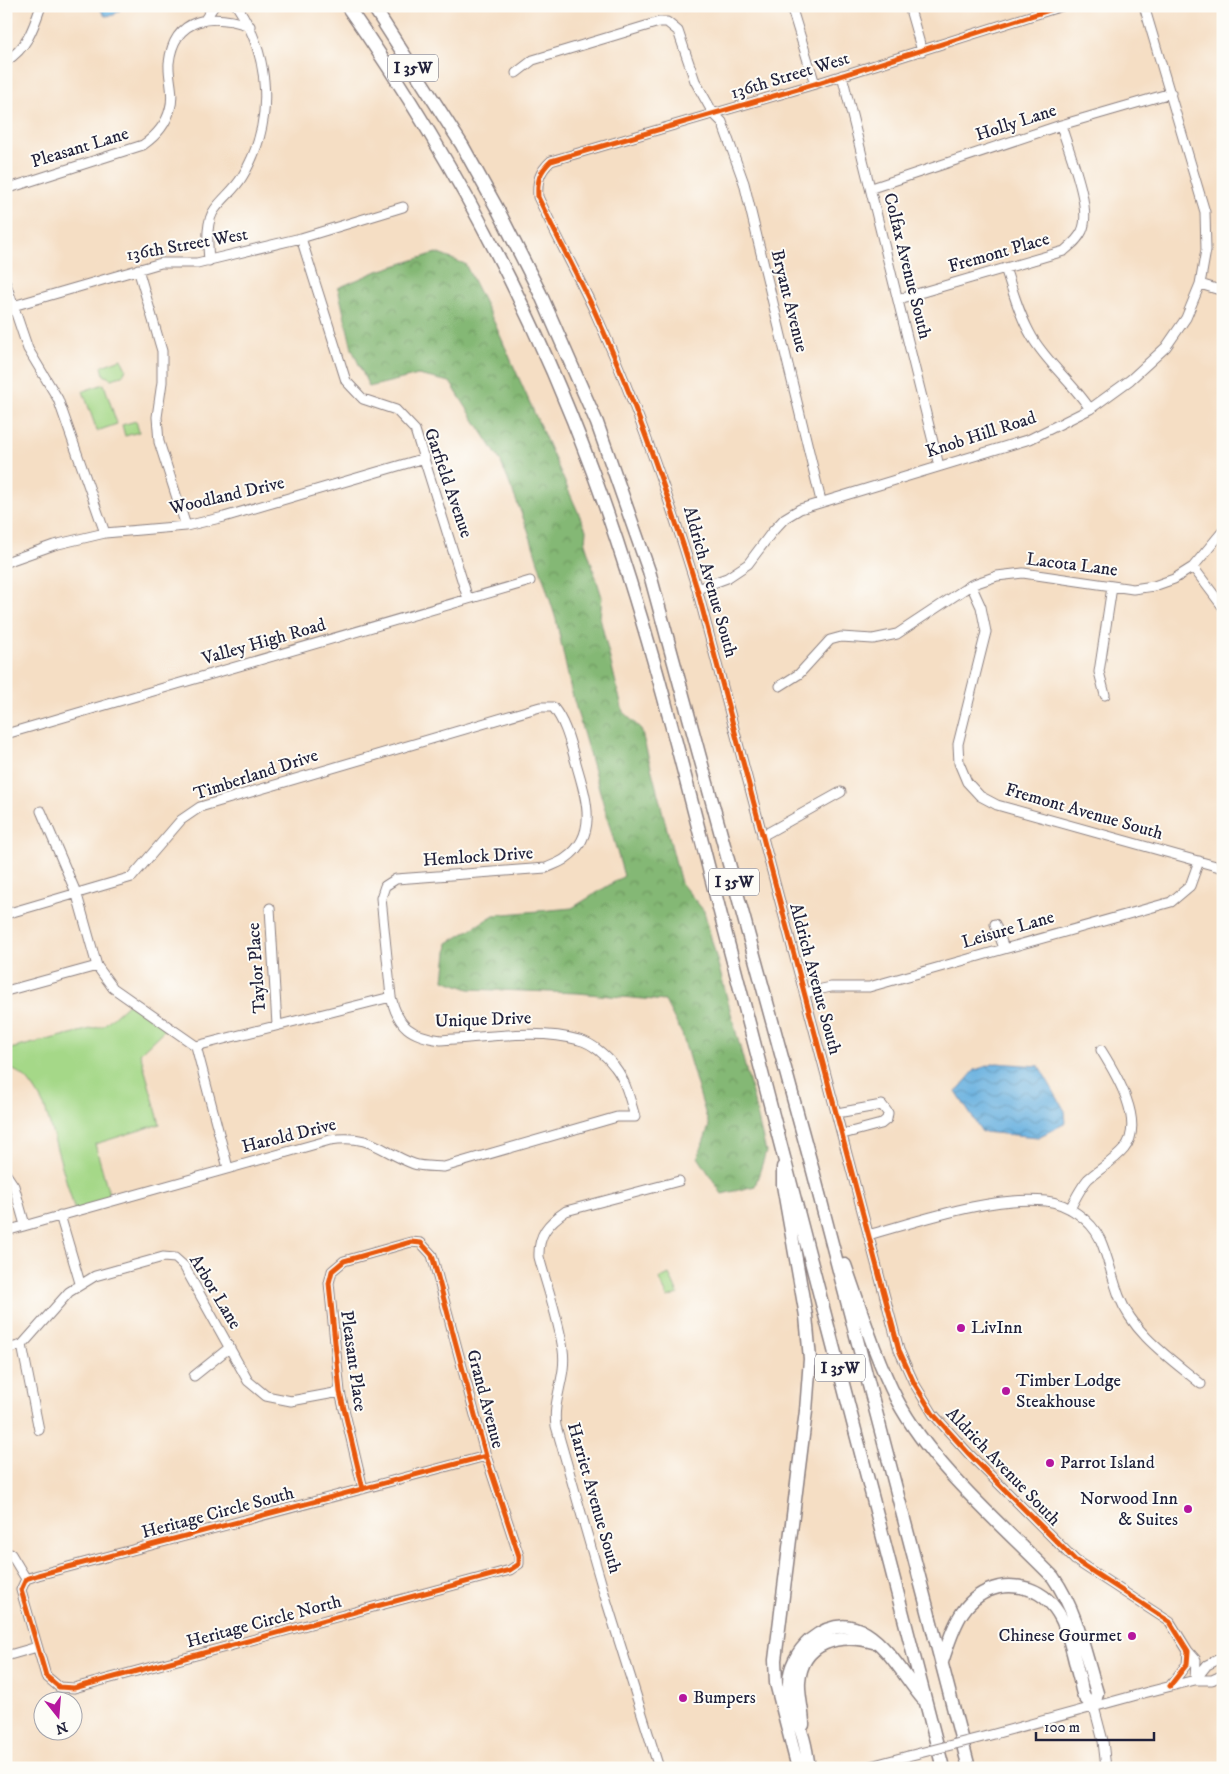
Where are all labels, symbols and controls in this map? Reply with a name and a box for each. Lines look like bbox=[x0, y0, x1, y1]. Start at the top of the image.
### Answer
street label: 136th Street West bbox=[728, 47, 852, 105]
road number: I 35W bbox=[388, 54, 438, 82]
street label: Holly Lane bbox=[973, 100, 1059, 146]
street label: Pleasant Lane bbox=[29, 123, 131, 173]
street label: Colfax Avenue South bbox=[878, 191, 936, 342]
street label: 136th Street West bbox=[125, 223, 250, 267]
street label: Fremont Place bbox=[946, 228, 1052, 278]
street label: Bryant Avenue bbox=[766, 247, 812, 355]
street label: Knob Hill Road bbox=[923, 407, 1039, 463]
street label: Garfield Avenue bbox=[419, 425, 477, 541]
street label: Woodland Drive bbox=[166, 472, 287, 520]
street label: Aldrich Avenue South bbox=[678, 504, 742, 661]
street label: Lacota Lane bbox=[1025, 548, 1119, 582]
street label: Valley High Road bbox=[199, 614, 328, 670]
street label: Timberland Drive bbox=[191, 745, 321, 805]
street label: Fremont Avenue South bbox=[1002, 779, 1166, 845]
street label: Hemlock Drive bbox=[422, 842, 534, 872]
road number: I 35W bbox=[709, 869, 759, 896]
street label: Aldrich Avenue South bbox=[784, 901, 846, 1058]
street label: Leisure Lane bbox=[959, 906, 1057, 954]
street label: Taylor Place bbox=[243, 922, 271, 1014]
street label: Unique Drive bbox=[434, 1007, 532, 1033]
street label: Harold Drive bbox=[240, 1114, 338, 1158]
street label: Arbor Lane bbox=[184, 1251, 246, 1333]
street label: Pleasant Place bbox=[335, 1309, 371, 1413]
place label: LivInn bbox=[971, 1317, 1023, 1339]
marker: LivInn bbox=[955, 1322, 967, 1334]
street label: Grand Avenue bbox=[461, 1347, 509, 1451]
road number: I 35W bbox=[815, 1355, 865, 1382]
place label: Timber Lodge Steakhouse bbox=[1016, 1370, 1121, 1413]
marker: Timber Lodge Steakhouse bbox=[1000, 1385, 1012, 1397]
street label: Aldrich Avenue South bbox=[941, 1403, 1066, 1531]
street label: Harriet Avenue South bbox=[562, 1420, 626, 1576]
place label: Parrot Island bbox=[1060, 1452, 1155, 1474]
marker: Parrot Island bbox=[1044, 1457, 1056, 1469]
street label: Heritage Circle South bbox=[139, 1482, 297, 1544]
place label: Norwood Inn & Suites bbox=[1080, 1488, 1179, 1531]
marker: Norwood Inn & Suites bbox=[1182, 1503, 1194, 1515]
street label: Heritage Circle North bbox=[184, 1591, 344, 1653]
place label: Chinese Gourmet bbox=[998, 1625, 1122, 1647]
marker: Chinese Gourmet bbox=[1126, 1630, 1138, 1642]
place label: Bumpers bbox=[693, 1687, 756, 1709]
north arrow bbox=[32, 1692, 82, 1742]
marker: Bumpers bbox=[677, 1692, 689, 1704]
scale bar bbox=[1036, 1709, 1154, 1741]
text: N bbox=[53, 1717, 70, 1738]
text: 100 m bbox=[1044, 1718, 1080, 1737]

